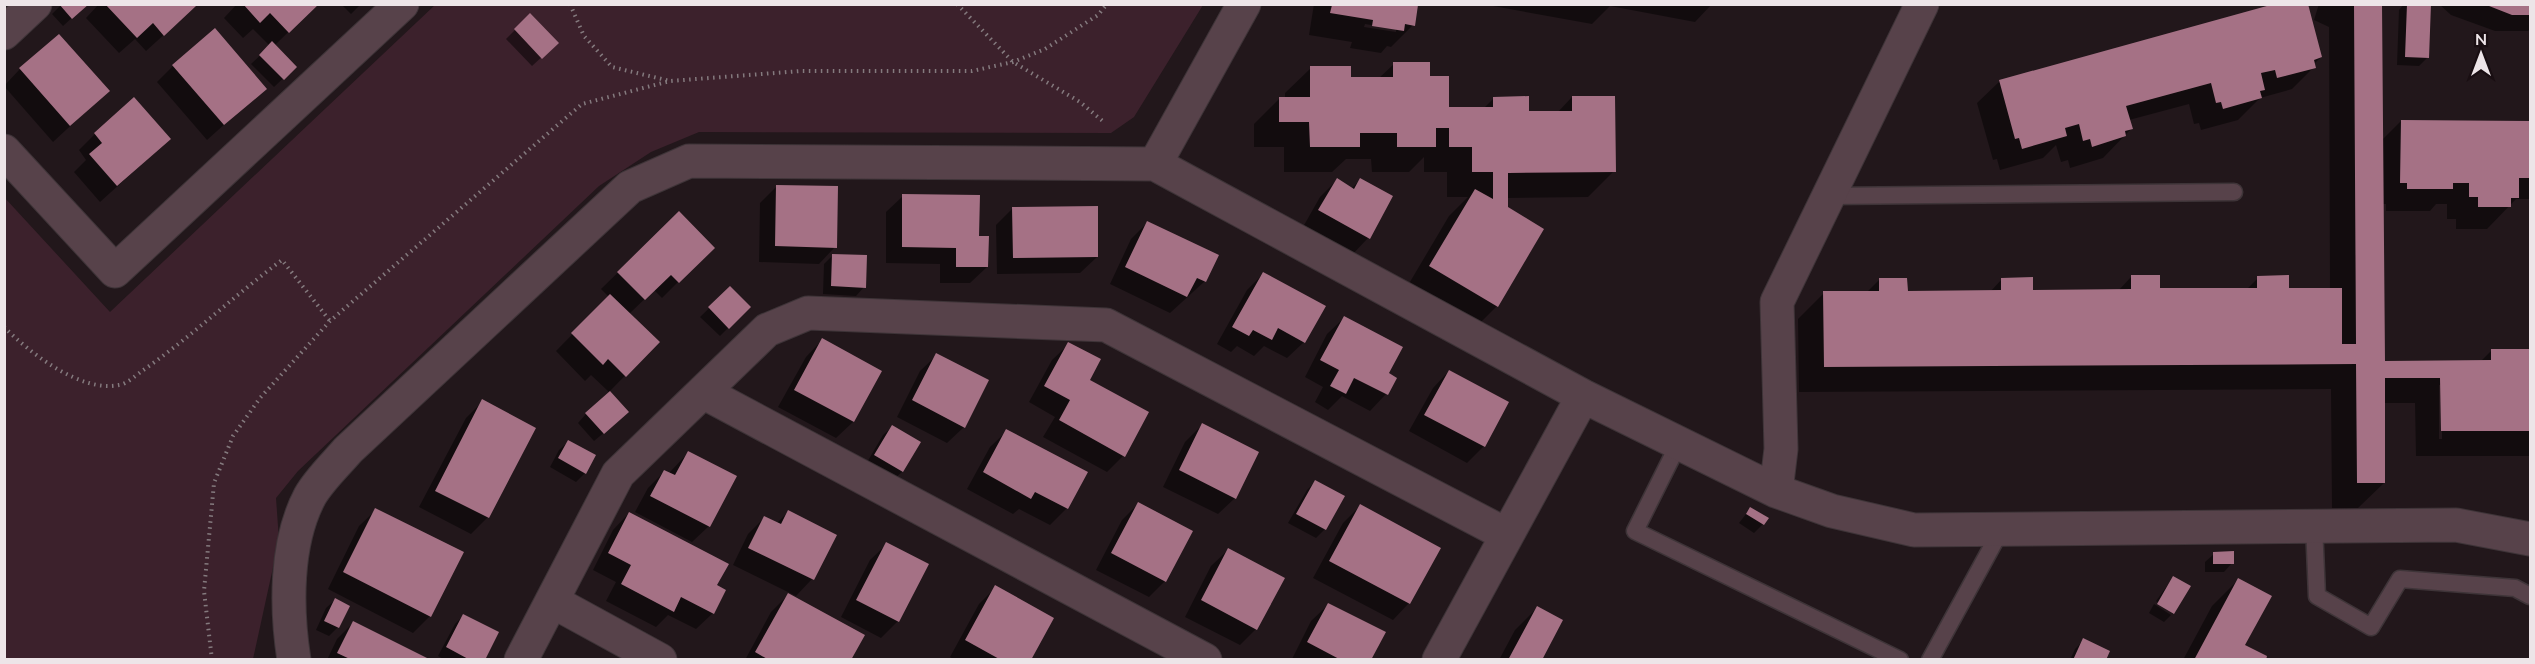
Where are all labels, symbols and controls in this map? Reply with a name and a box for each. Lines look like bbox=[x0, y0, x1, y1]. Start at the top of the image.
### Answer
north arrow bbox=[2451, 24, 2511, 84]
text: N bbox=[2475, 29, 2487, 49]

